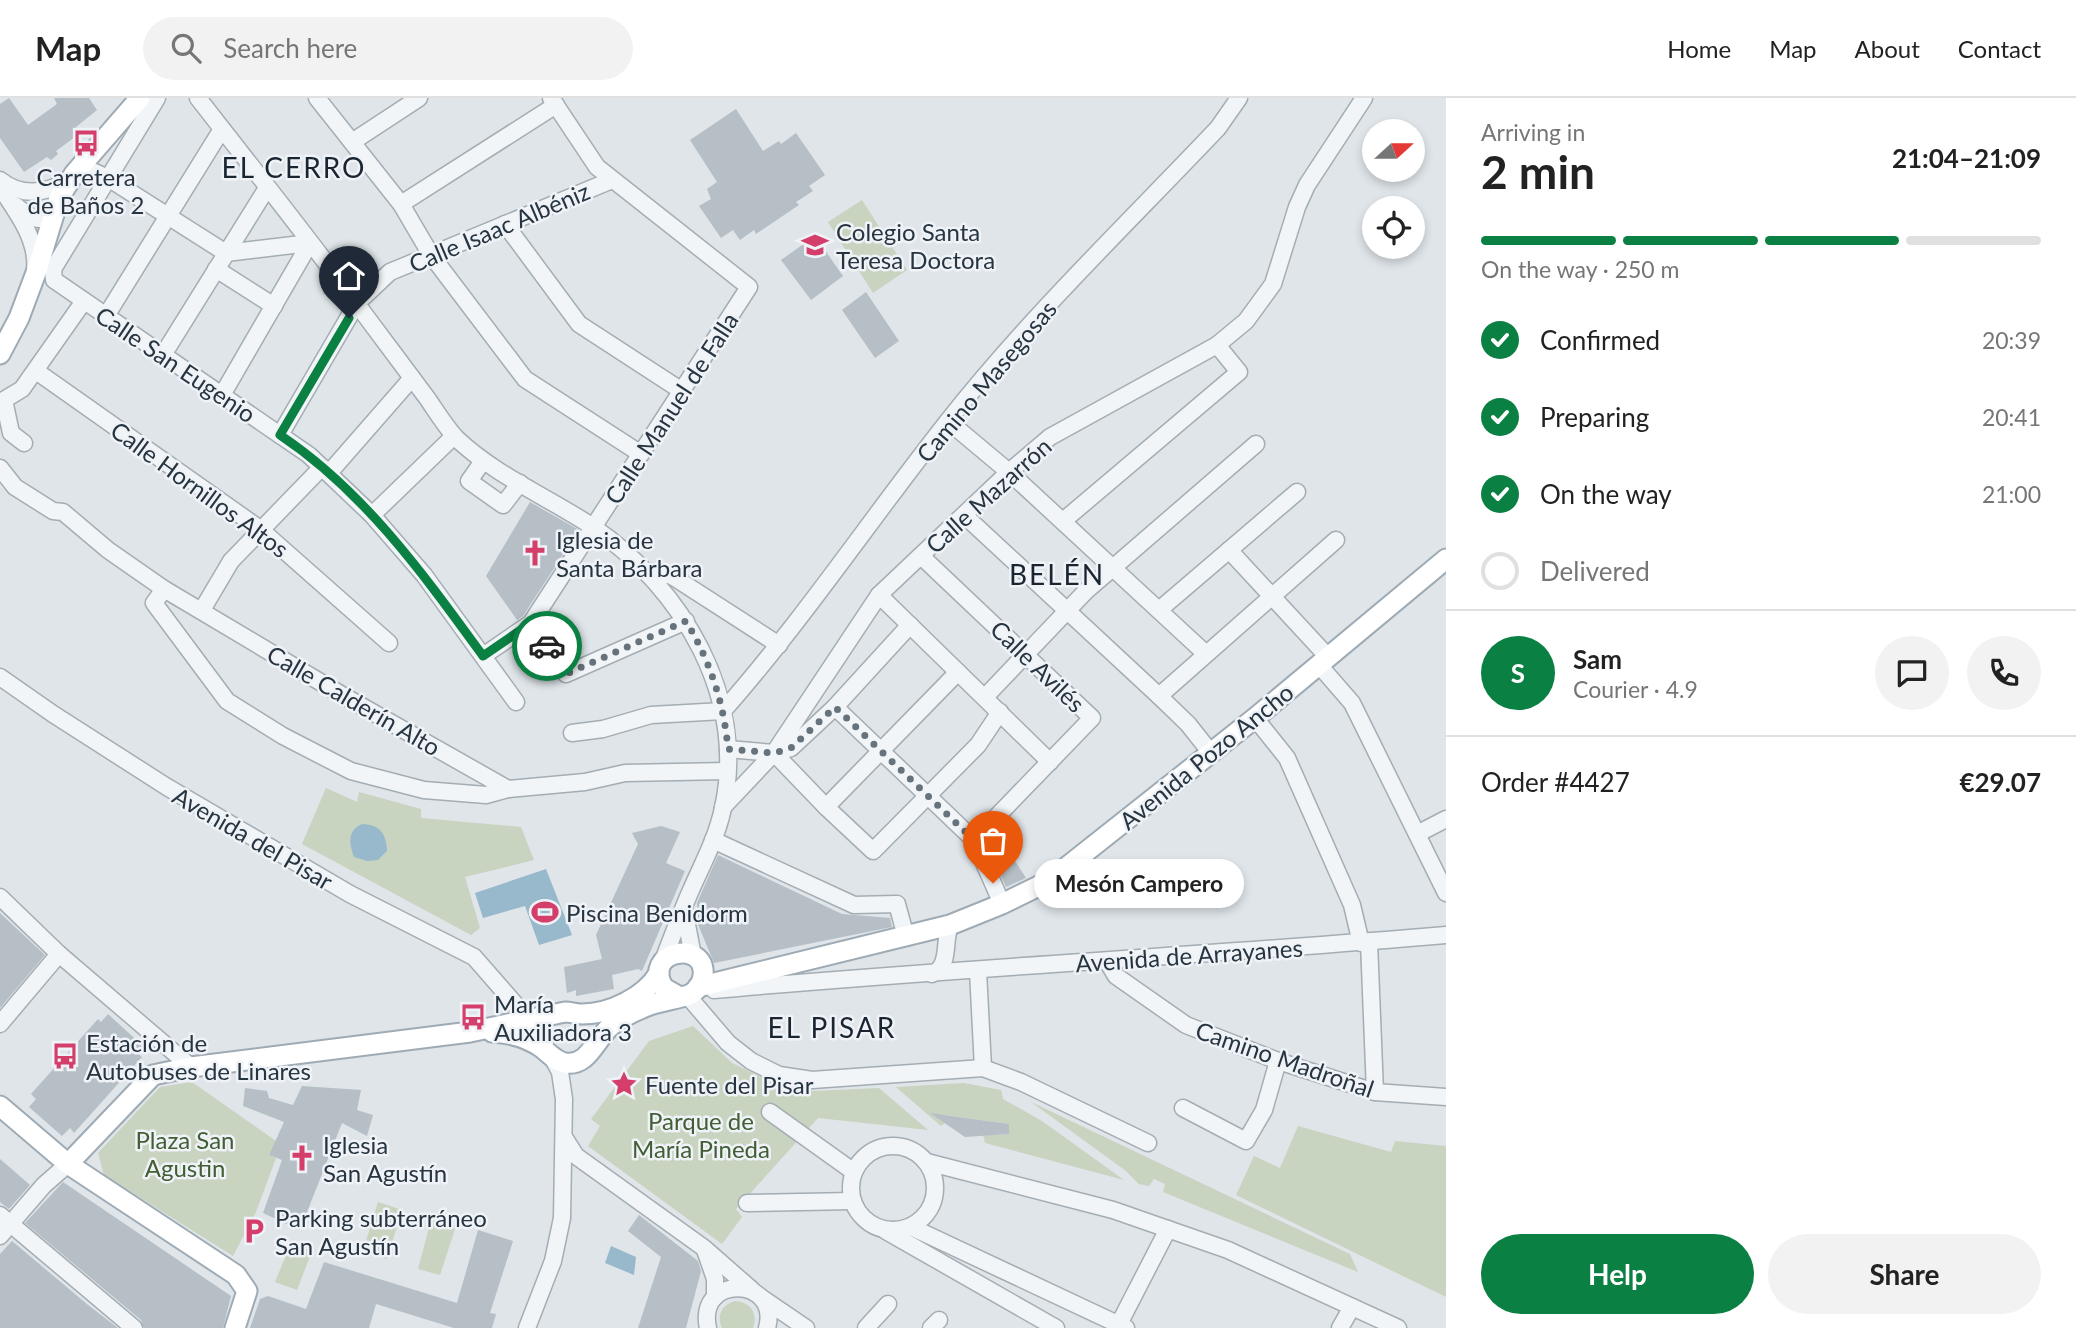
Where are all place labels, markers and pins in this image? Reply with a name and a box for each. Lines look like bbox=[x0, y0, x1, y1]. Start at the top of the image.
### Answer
bus stop icon: Carretera de Baños 2 bbox=[71, 128, 101, 158]
place label: Carretera de Baños 2 bbox=[28, 162, 144, 219]
place label: Colegio Santa Teresa Doctora bbox=[836, 217, 995, 274]
school or university icon: Colegio Santa Teresa Doctora bbox=[800, 230, 830, 260]
pin bbox=[319, 246, 379, 318]
place label: Iglesia de Santa Bárbara bbox=[556, 525, 703, 582]
church icon: Iglesia de Santa Bárbara bbox=[520, 538, 550, 568]
pin bbox=[963, 811, 1023, 883]
callout: Mesón Campero bbox=[1035, 858, 1245, 908]
sports icon: Piscina Benidorm bbox=[530, 897, 560, 927]
place label: Piscina Benidorm bbox=[566, 898, 748, 927]
place label: María Auxiliadora 3 bbox=[494, 989, 632, 1046]
bus stop icon: María Auxiliadora 3 bbox=[458, 1002, 488, 1032]
place label: Estación de Autobuses de Linares bbox=[86, 1028, 311, 1085]
bus stop icon: Estación de Autobuses de Linares bbox=[50, 1041, 80, 1071]
place icon: Fuente del Pisar bbox=[609, 1069, 639, 1099]
place label: Fuente del Pisar bbox=[645, 1070, 814, 1099]
place label: Iglesia San Agustín bbox=[323, 1130, 447, 1187]
church icon: Iglesia San Agustín bbox=[287, 1143, 317, 1173]
place label: Parking subterráneo San Agustín bbox=[275, 1203, 487, 1260]
parking icon: Parking subterráneo San Agustín bbox=[239, 1216, 269, 1246]

